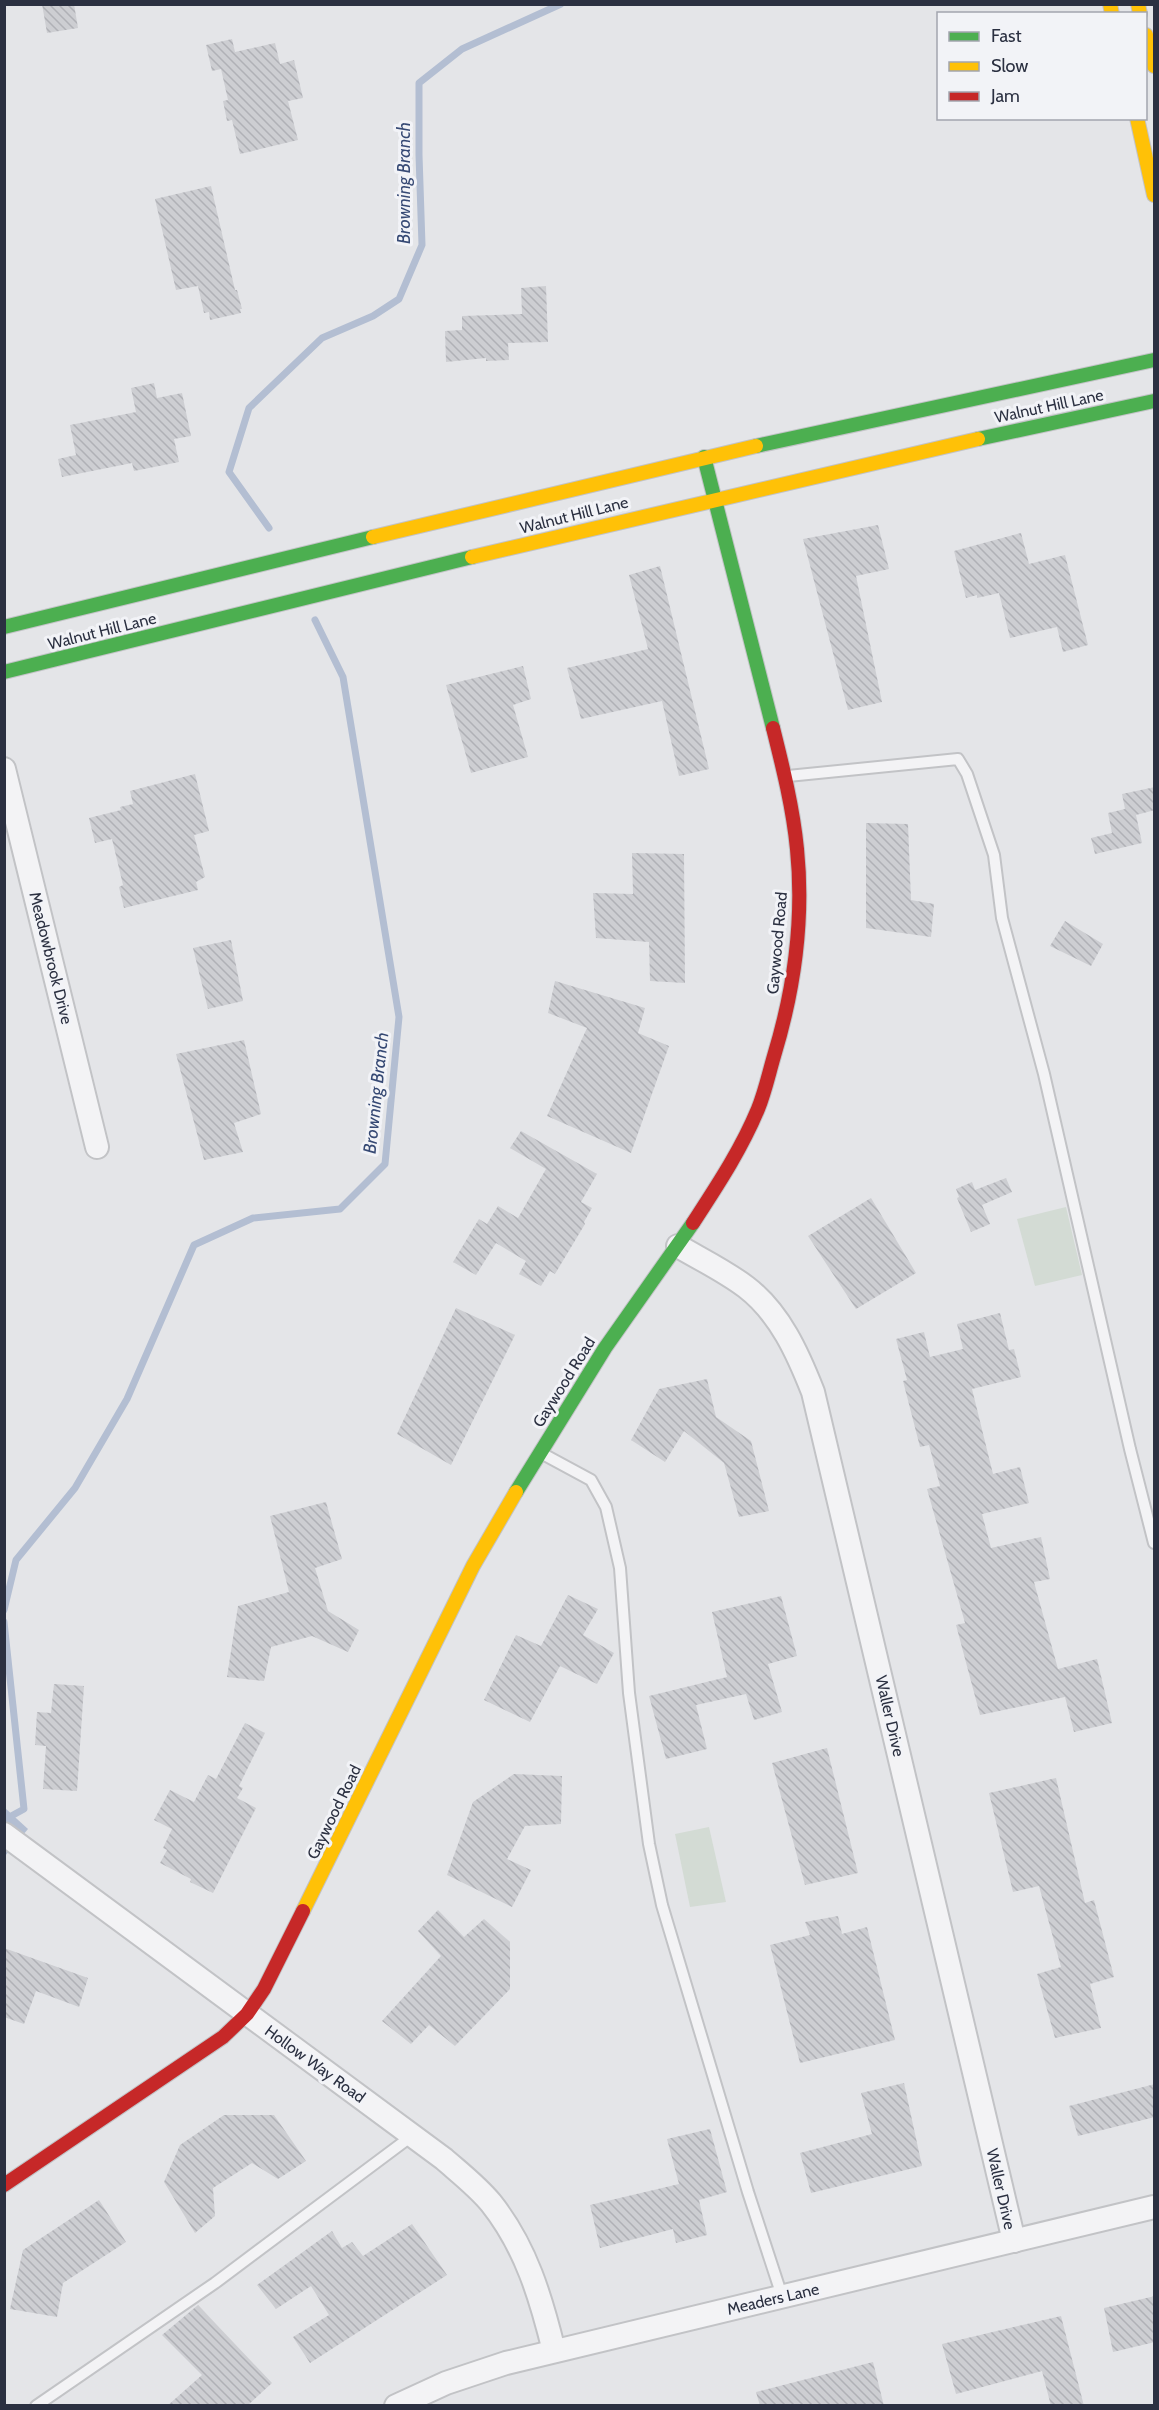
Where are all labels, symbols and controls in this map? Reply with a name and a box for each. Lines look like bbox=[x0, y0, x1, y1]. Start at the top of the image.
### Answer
legend bbox=[937, 12, 1147, 120]
text: Fast bbox=[991, 25, 1022, 47]
text: Slow bbox=[991, 55, 1028, 77]
text: Jam bbox=[990, 85, 1020, 107]
water label: Browning Branch bbox=[393, 122, 415, 244]
street label: Walnut Hill Lane bbox=[993, 385, 1105, 427]
street label: Walnut Hill Lane bbox=[518, 492, 630, 538]
street label: Walnut Hill Lane bbox=[46, 608, 158, 654]
street label: Meadowbrook Drive bbox=[25, 890, 77, 1026]
street label: Gaywood Road bbox=[763, 891, 791, 995]
water label: Browning Branch bbox=[359, 1031, 393, 1155]
street label: Gaywood Road bbox=[529, 1334, 599, 1430]
street label: Waller Drive bbox=[871, 1674, 909, 1758]
street label: Gaywood Road bbox=[303, 1762, 365, 1862]
street label: Hollow Way Road bbox=[261, 2021, 369, 2107]
street label: Waller Drive bbox=[982, 2147, 1020, 2231]
street label: Meaders Lane bbox=[725, 2279, 821, 2319]

